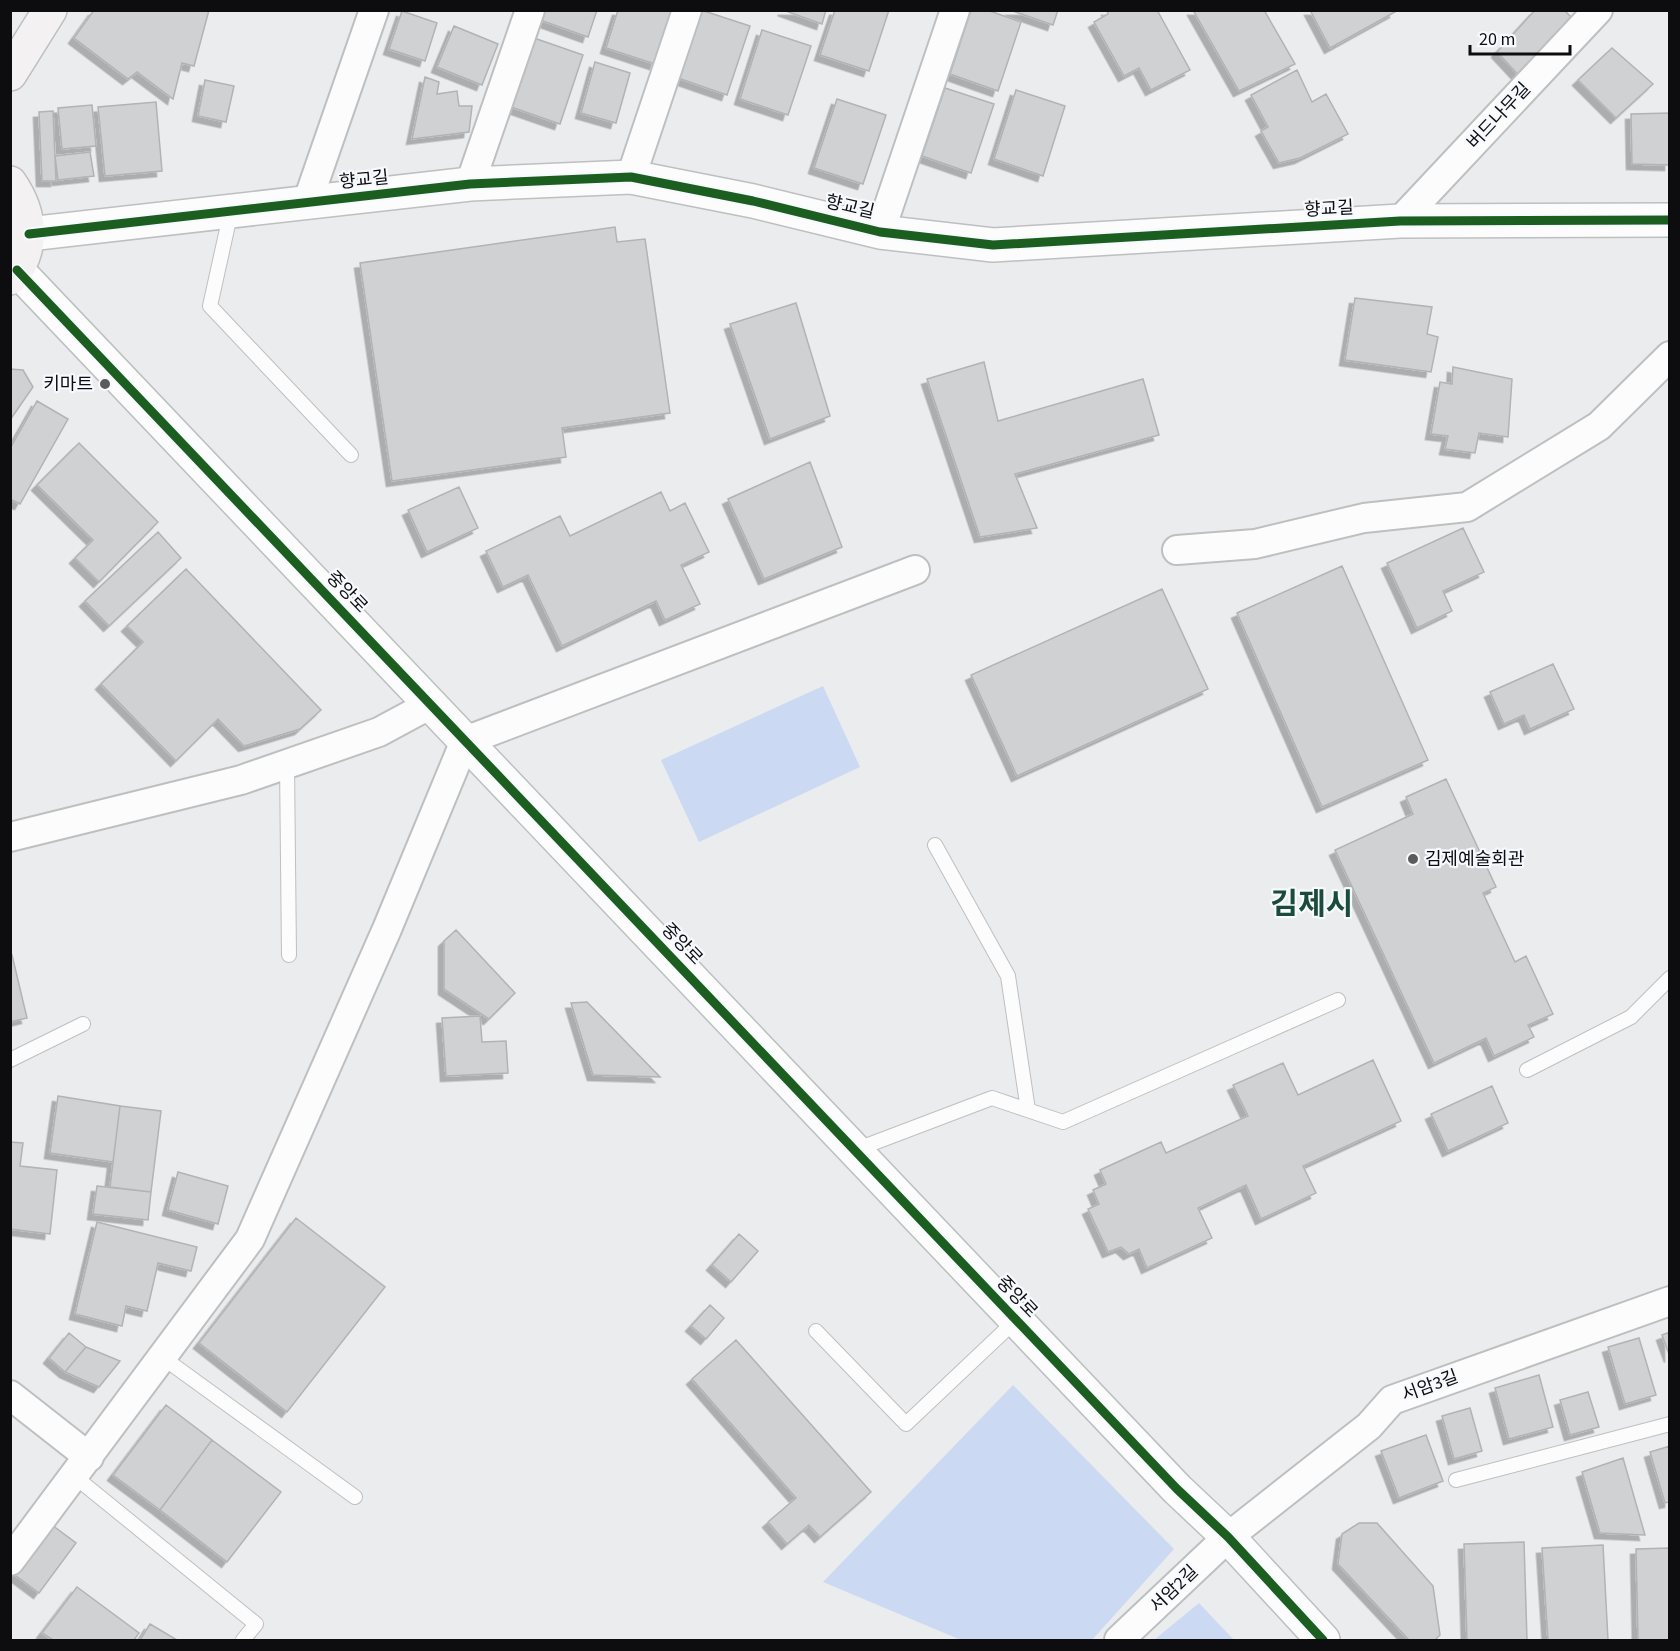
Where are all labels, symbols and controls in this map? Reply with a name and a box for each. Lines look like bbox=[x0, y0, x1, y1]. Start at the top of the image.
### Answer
scale bar bbox=[1470, 18, 1570, 56]
text: 20 m bbox=[1479, 27, 1515, 52]
street label: 버드나무길 bbox=[1462, 77, 1536, 155]
street label: 향교길 bbox=[338, 165, 390, 195]
street label: 향교길 bbox=[823, 189, 877, 225]
street label: 향교길 bbox=[1304, 195, 1354, 223]
place label: 키마트 bbox=[43, 372, 93, 397]
marker: 키마트 bbox=[98, 377, 112, 391]
street label: 중앙로 bbox=[321, 565, 373, 619]
place label: 김제예술회관 bbox=[1425, 847, 1525, 872]
marker: 김제예술회관 bbox=[1406, 852, 1420, 866]
district label: 김제시 bbox=[1271, 883, 1353, 926]
street label: 중앙로 bbox=[656, 917, 708, 971]
street label: 중앙로 bbox=[991, 1270, 1043, 1324]
street label: 서암3길 bbox=[1398, 1364, 1462, 1408]
street label: 서암2길 bbox=[1144, 1560, 1204, 1618]

